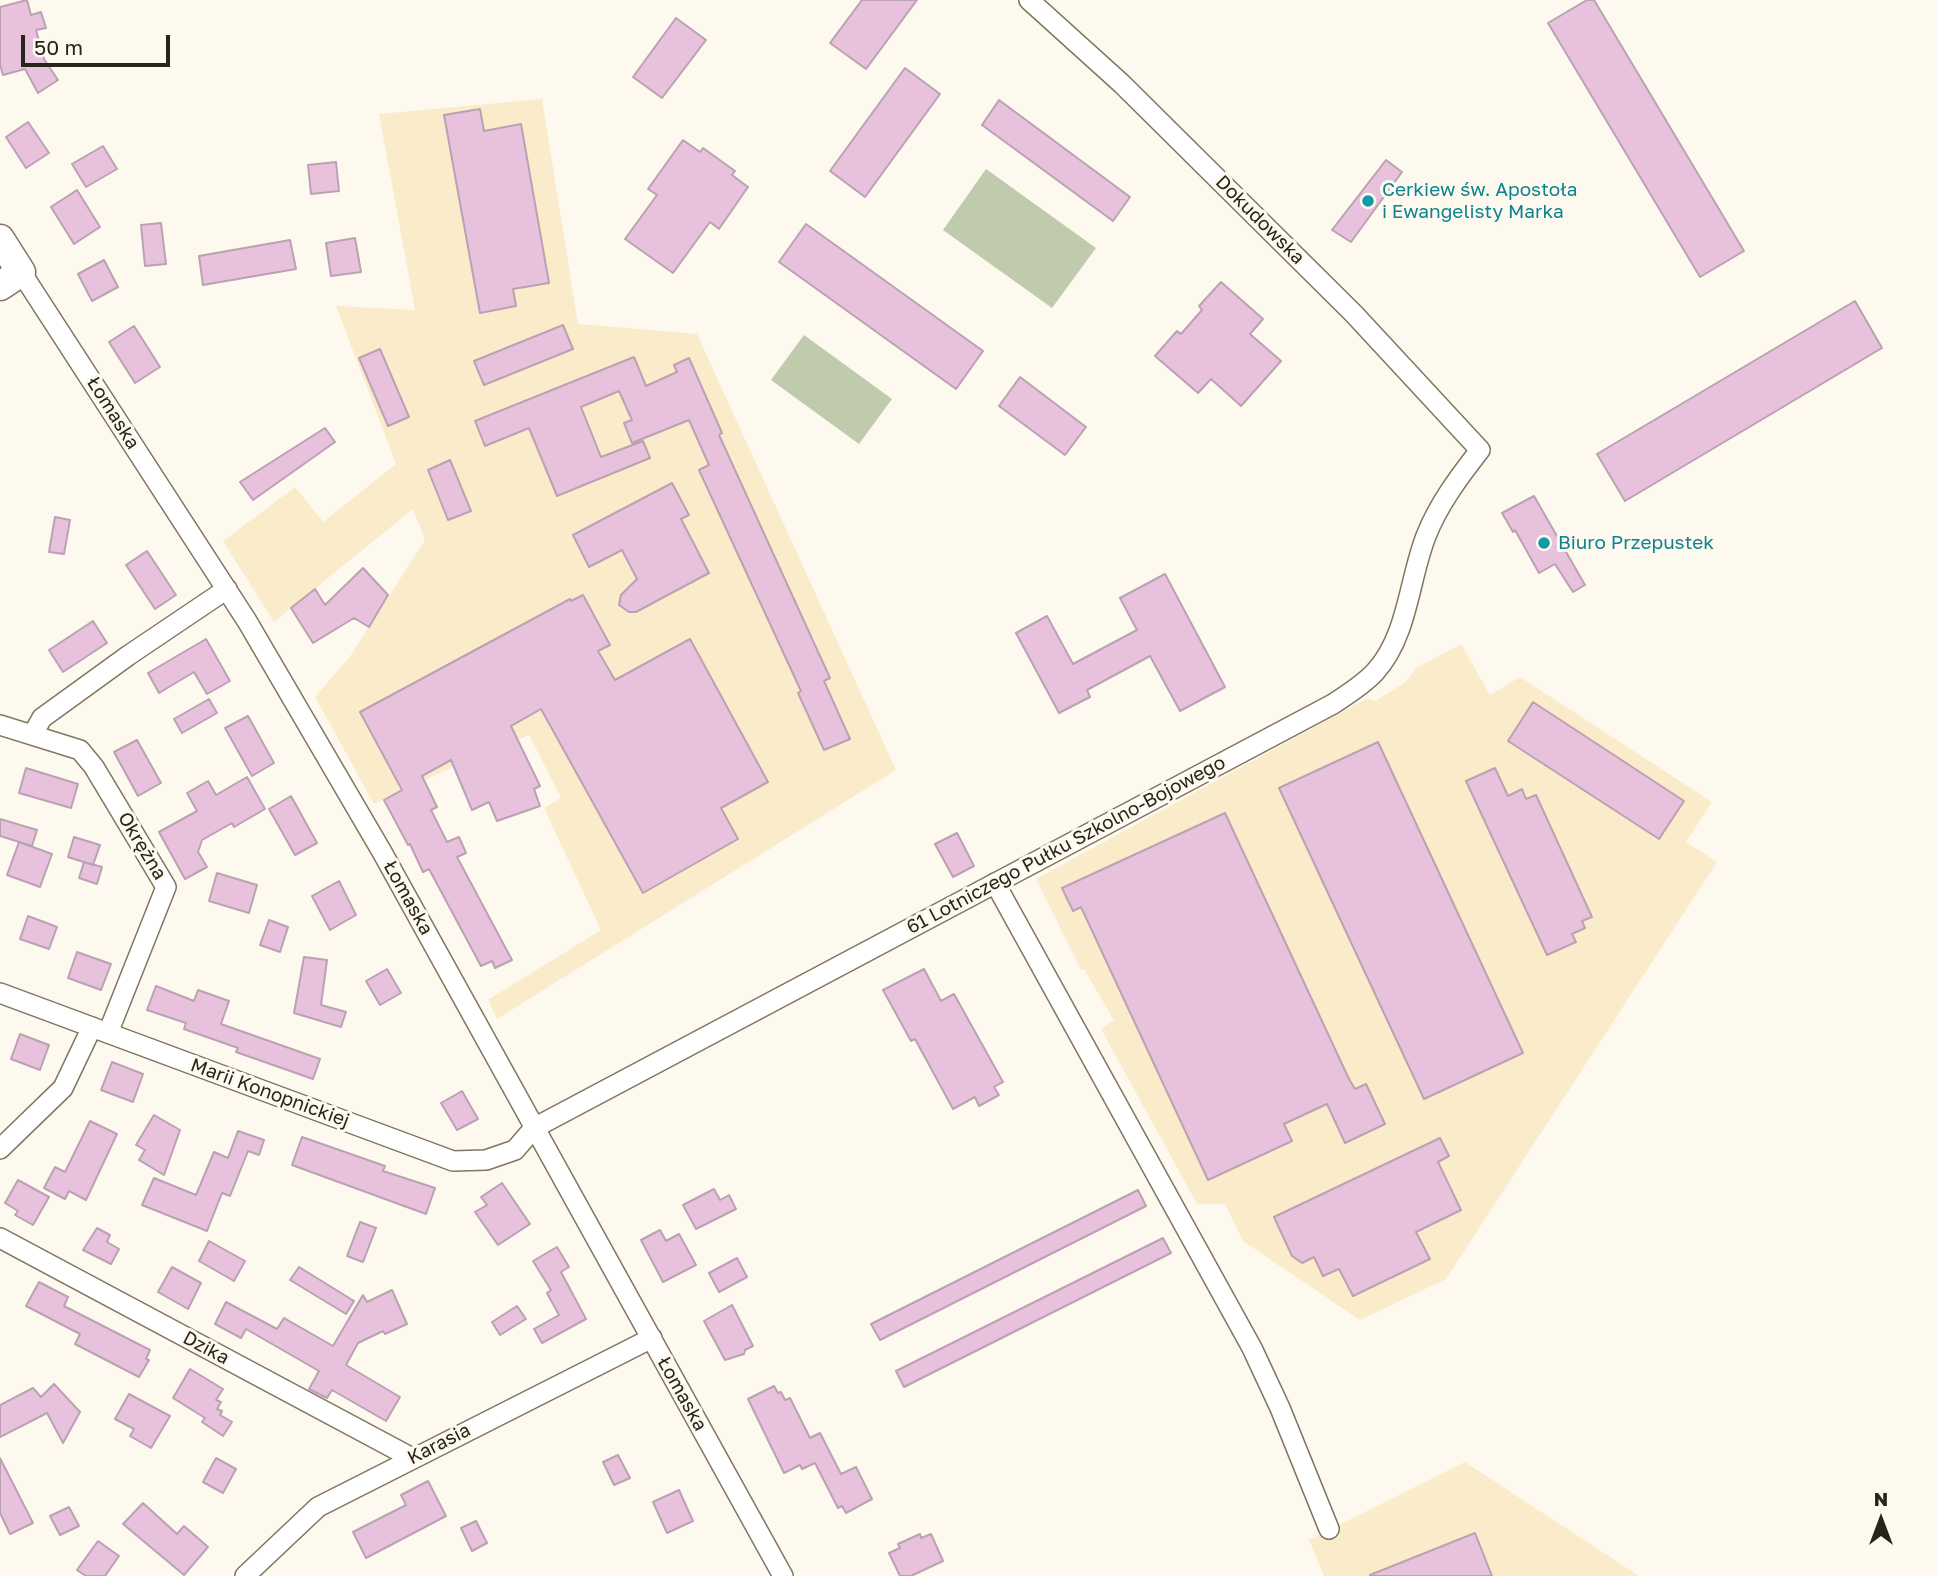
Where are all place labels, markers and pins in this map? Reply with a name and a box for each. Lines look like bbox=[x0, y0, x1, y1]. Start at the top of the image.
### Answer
place label: Cerkiew św. Apostoła i Ewangelisty Marka bbox=[1382, 179, 1578, 223]
marker: Cerkiew św. Apostoła i Ewangelisty Marka bbox=[1360, 193, 1376, 209]
place label: Biuro Przepustek bbox=[1558, 532, 1714, 554]
marker: Biuro Przepustek bbox=[1536, 535, 1552, 551]

